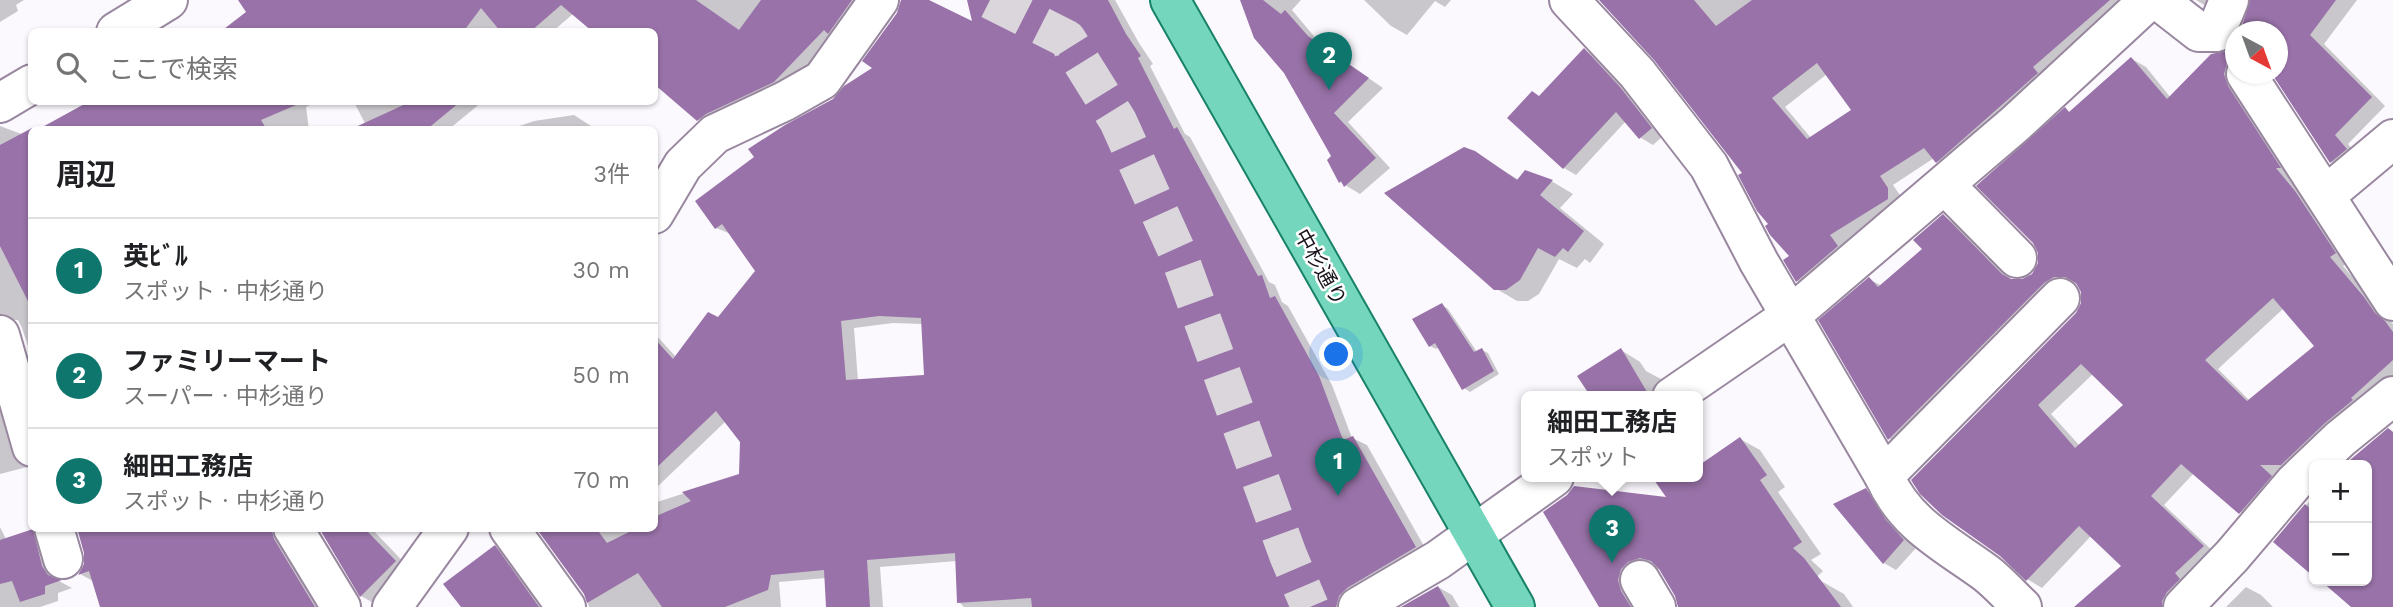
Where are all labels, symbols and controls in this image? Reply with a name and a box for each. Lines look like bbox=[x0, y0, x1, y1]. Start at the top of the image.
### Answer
north arrow bbox=[2225, 21, 2288, 84]
search box bbox=[28, 28, 658, 105]
pin: 2 bbox=[1306, 32, 1352, 90]
icon: search bbox=[52, 48, 90, 86]
text: ここで検索 bbox=[108, 54, 238, 84]
text: 周辺 bbox=[56, 157, 116, 192]
text: 3件 bbox=[594, 161, 630, 188]
street label: 中杉通り bbox=[1290, 224, 1352, 310]
text: 英ﾋﾞﾙ bbox=[123, 241, 188, 271]
text: 1 bbox=[74, 257, 84, 284]
text: 30 m bbox=[573, 257, 630, 284]
text: スポット · 中杉通り bbox=[123, 278, 328, 305]
your location bbox=[1319, 337, 1353, 371]
text: ファミリーマート bbox=[123, 346, 331, 376]
text: 2 bbox=[72, 362, 86, 389]
text: 50 m bbox=[573, 362, 630, 389]
text: スーパー · 中杉通り bbox=[123, 383, 328, 410]
popup bbox=[1521, 391, 1703, 482]
text: 細田工務店 bbox=[1547, 407, 1677, 437]
pin: 1 bbox=[1315, 438, 1361, 496]
text: スポット bbox=[1547, 444, 1639, 471]
text: 細田工務店 bbox=[123, 451, 253, 481]
map controls bbox=[2309, 460, 2372, 586]
button: + bbox=[2309, 460, 2372, 523]
text: 3 bbox=[72, 467, 86, 494]
text: 70 m bbox=[573, 467, 630, 494]
text: スポット · 中杉通り bbox=[123, 488, 328, 515]
pin: 3 bbox=[1589, 505, 1635, 563]
button: − bbox=[2309, 523, 2372, 586]

